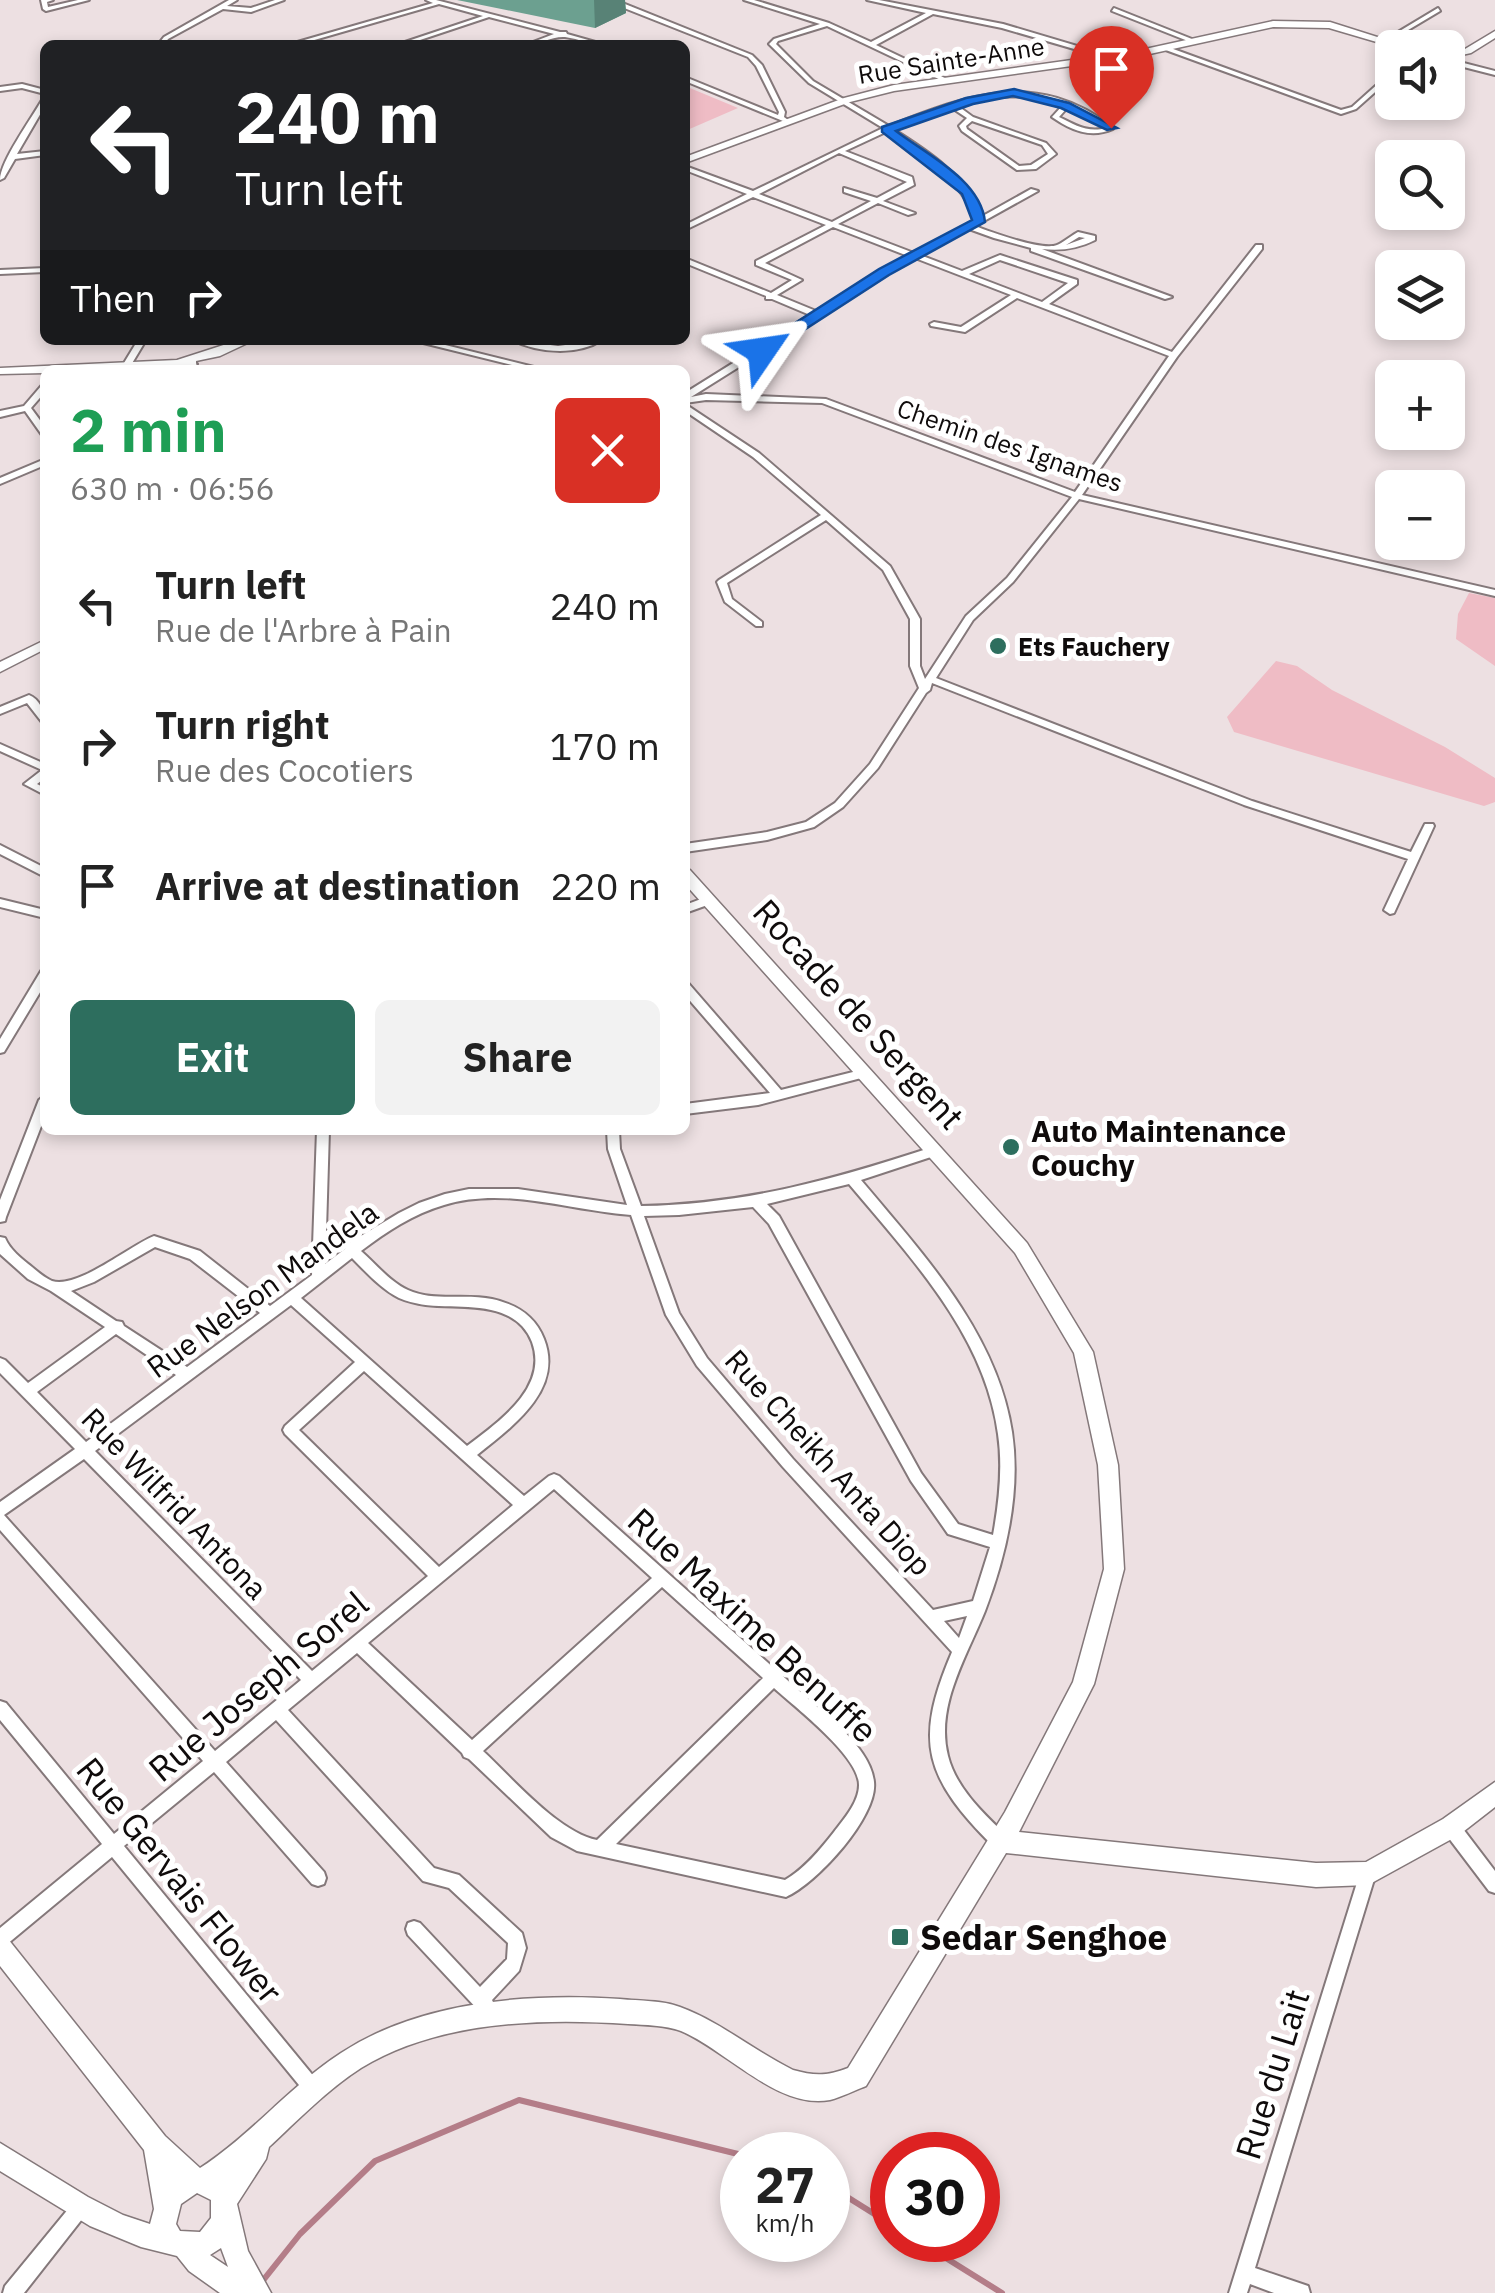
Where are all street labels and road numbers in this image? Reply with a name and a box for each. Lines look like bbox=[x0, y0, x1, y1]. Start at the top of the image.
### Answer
street label: Rue Sainte-Anne bbox=[855, 29, 1047, 91]
street label: Chemin des Ignames bbox=[893, 391, 1127, 499]
street label: Rocade de Sergent bbox=[743, 889, 975, 1139]
street label: Rue Nelson Mandela bbox=[139, 1192, 385, 1386]
street label: Rue Cheikh Anta Diop bbox=[717, 1341, 941, 1583]
street label: Rue Wilfrid Antona bbox=[74, 1399, 276, 1607]
street label: Rue Maxime Benuffe bbox=[618, 1497, 888, 1753]
street label: Rue Joseph Sorel bbox=[139, 1581, 377, 1791]
street label: Rue Gervais Flower bbox=[67, 1748, 293, 2012]
street label: Rue du Lait bbox=[1224, 1983, 1320, 2165]

